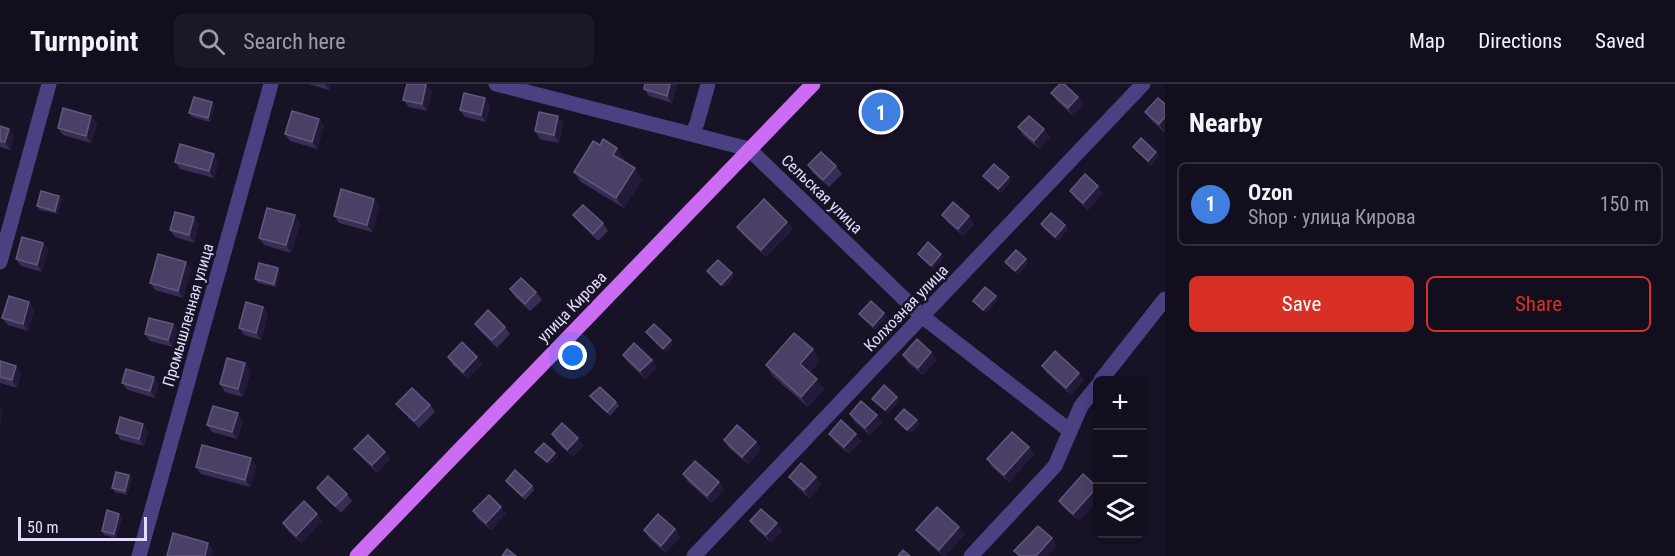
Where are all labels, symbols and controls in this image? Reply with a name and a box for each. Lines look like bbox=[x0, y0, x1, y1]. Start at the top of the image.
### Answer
search box bbox=[174, 14, 594, 68]
text: Turnpoint bbox=[30, 25, 138, 58]
icon: search bbox=[195, 25, 228, 58]
text: Search here bbox=[243, 29, 346, 54]
text: Map bbox=[1409, 29, 1445, 53]
text: Directions bbox=[1478, 29, 1562, 53]
text: Saved bbox=[1595, 29, 1645, 53]
pin: 1 bbox=[862, 90, 900, 135]
text: Nearby bbox=[1189, 108, 1263, 138]
street label: Сельская улица bbox=[778, 151, 866, 237]
text: Ozon bbox=[1248, 180, 1293, 205]
text: 1 bbox=[1205, 192, 1216, 216]
text: 150 m bbox=[1600, 192, 1649, 216]
text: Shop · улица Кирова bbox=[1248, 205, 1416, 229]
street label: Промышленная улица bbox=[158, 241, 218, 389]
street label: Колхозная улица bbox=[860, 261, 952, 355]
street label: улица Кирова bbox=[534, 268, 610, 346]
button: Save bbox=[1189, 276, 1414, 332]
button: Share bbox=[1426, 276, 1651, 332]
your location bbox=[558, 341, 587, 370]
map controls bbox=[1093, 376, 1147, 538]
button: + bbox=[1093, 376, 1147, 430]
button: − bbox=[1093, 430, 1147, 484]
button: layers bbox=[1093, 484, 1147, 538]
scale bar bbox=[18, 514, 147, 542]
text: 50 m bbox=[27, 518, 59, 537]

